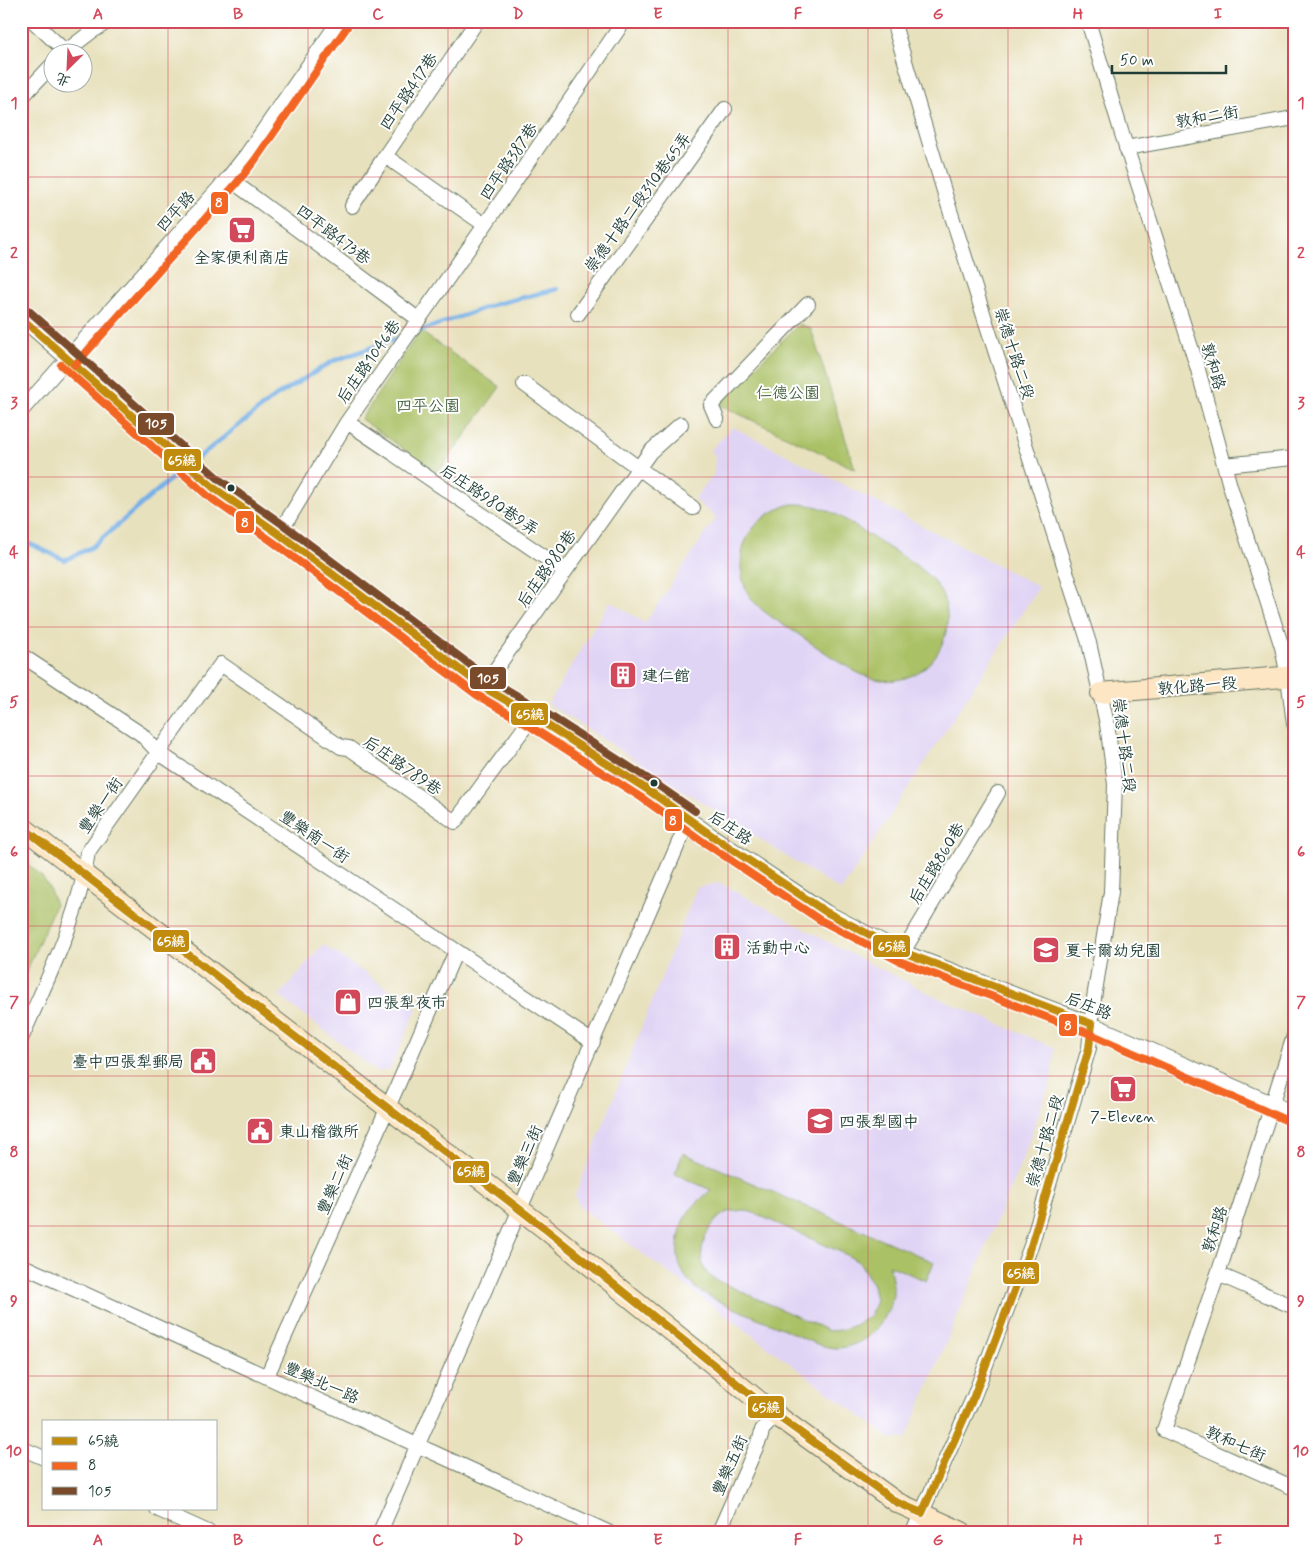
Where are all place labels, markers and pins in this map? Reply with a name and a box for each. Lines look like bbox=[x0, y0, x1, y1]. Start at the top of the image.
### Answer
supermarket icon: 全家便利商店 bbox=[227, 215, 257, 245]
place label: 全家便利商店 bbox=[194, 248, 290, 269]
unlabelled marker bbox=[226, 483, 236, 493]
building icon: 建仁館 bbox=[608, 660, 638, 690]
place label: 建仁館 bbox=[642, 666, 690, 687]
unlabelled marker bbox=[649, 778, 659, 788]
building icon: 活動中心 bbox=[712, 932, 742, 962]
school or university icon: 夏卡爾幼兒園 bbox=[1031, 935, 1061, 965]
place label: 活動中心 bbox=[746, 938, 810, 959]
place label: 夏卡爾幼兒園 bbox=[1065, 941, 1161, 962]
shop icon: 四張犁夜市 bbox=[333, 987, 363, 1017]
place label: 四張犁夜市 bbox=[367, 993, 447, 1014]
public building icon: 臺中四張犁郵局 bbox=[188, 1046, 218, 1076]
place label: 臺中四張犁郵局 bbox=[72, 1052, 184, 1073]
supermarket icon: 7-Eleven bbox=[1108, 1074, 1138, 1104]
school or university icon: 四張犁國中 bbox=[805, 1106, 835, 1136]
place label: 7-Eleven bbox=[1090, 1107, 1156, 1128]
place label: 四張犁國中 bbox=[839, 1112, 919, 1133]
public building icon: 東山稽徵所 bbox=[245, 1116, 275, 1146]
place label: 東山稽徵所 bbox=[279, 1122, 359, 1143]

